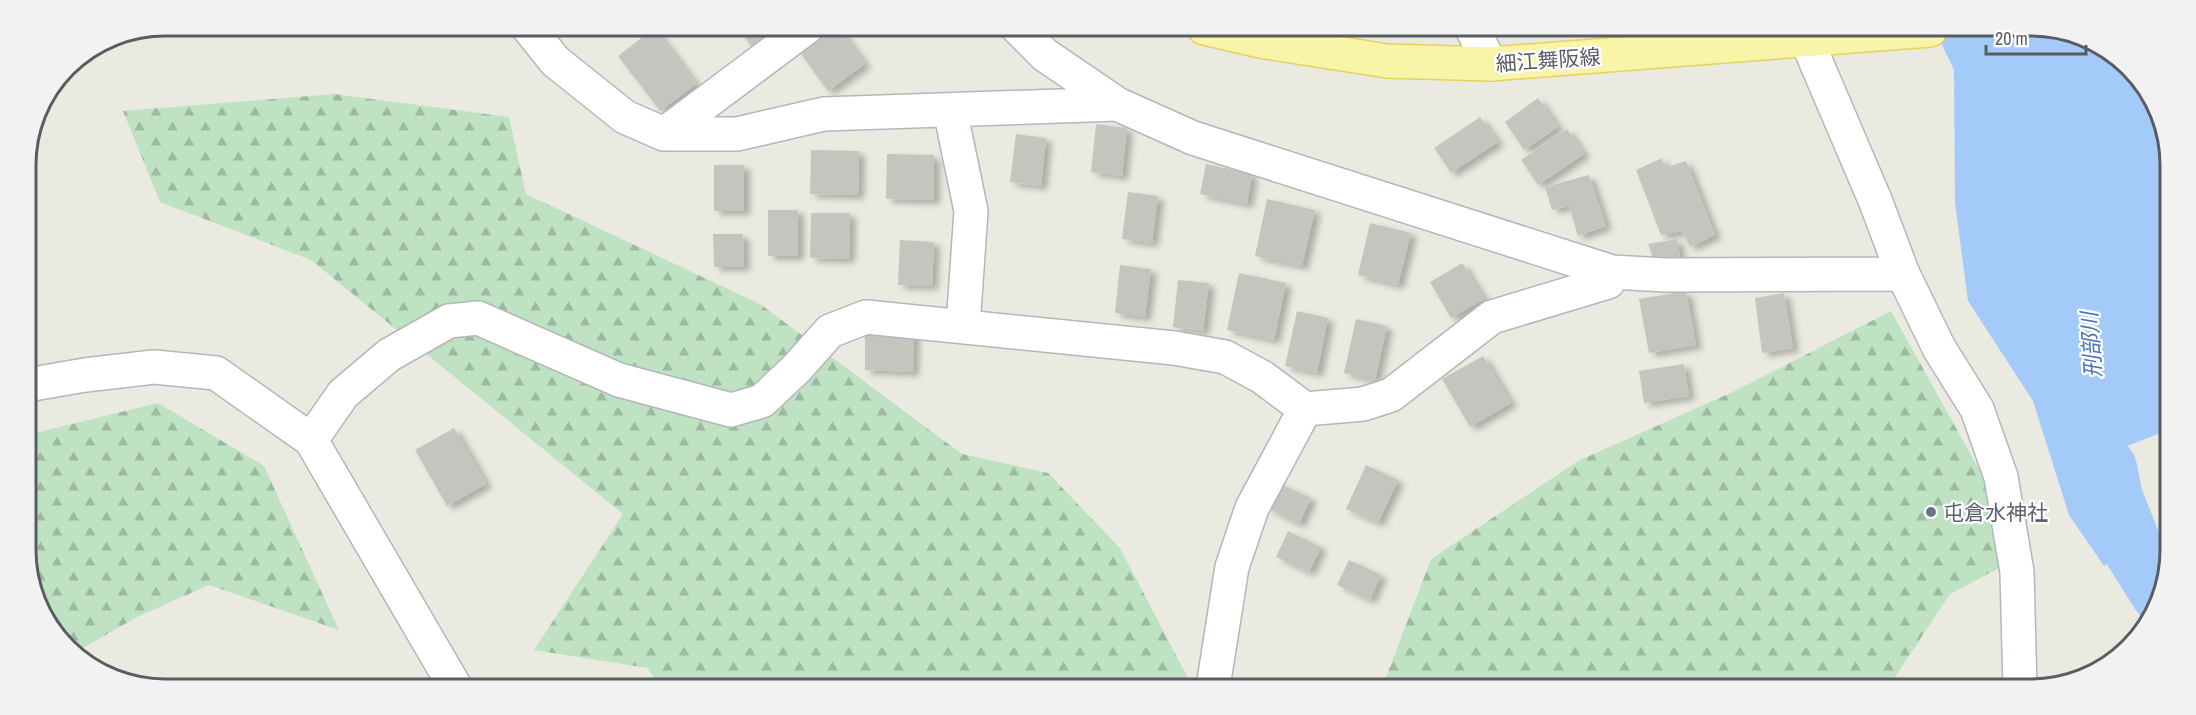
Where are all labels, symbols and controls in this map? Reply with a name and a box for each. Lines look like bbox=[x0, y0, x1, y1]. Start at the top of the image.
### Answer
scale bar bbox=[1986, 18, 2086, 56]
text: 20 m bbox=[1995, 26, 2028, 51]
street label: 細江舞阪線 bbox=[1495, 42, 1601, 78]
water label: 刑部川 bbox=[2074, 309, 2108, 379]
place label: 屯倉水神社 bbox=[1943, 498, 2048, 527]
marker: 屯倉水神社 bbox=[1924, 505, 1938, 519]

